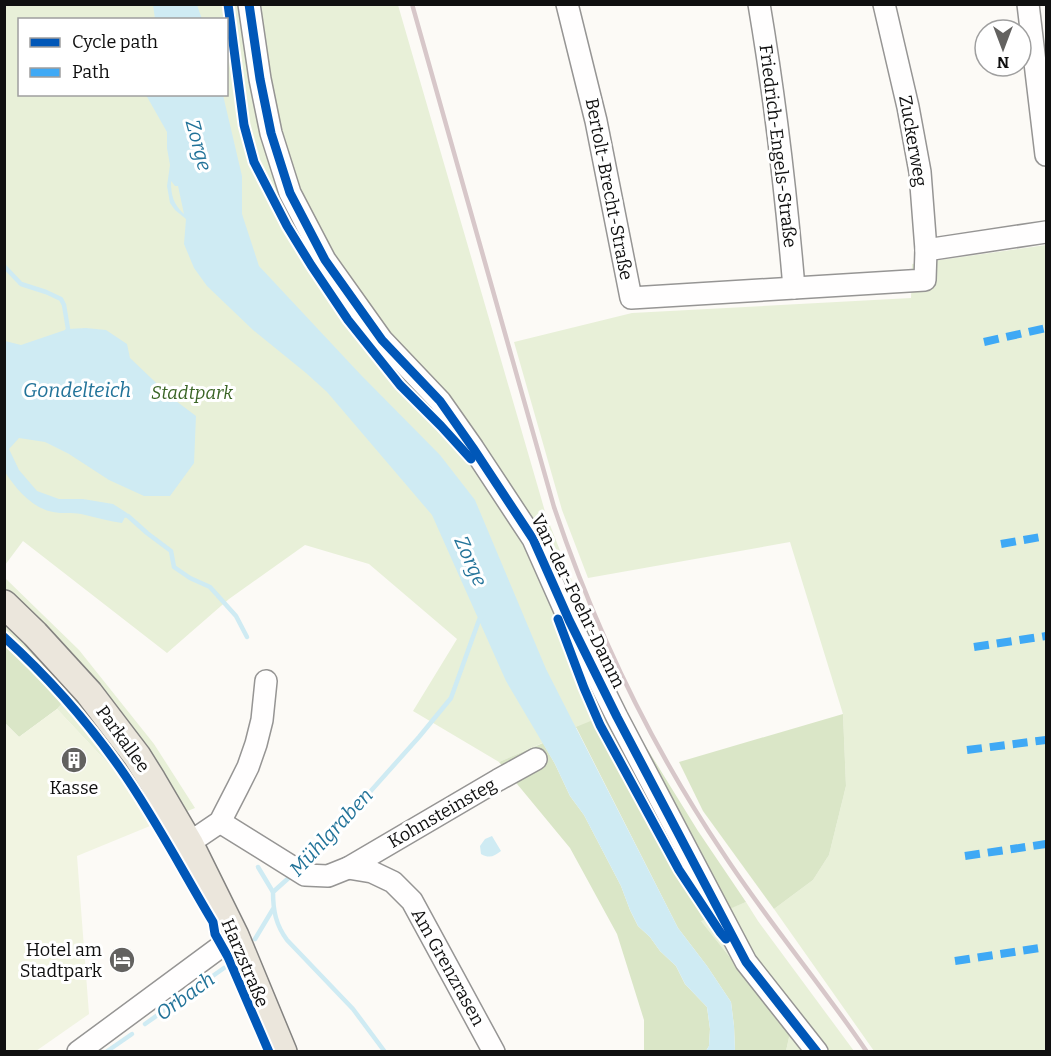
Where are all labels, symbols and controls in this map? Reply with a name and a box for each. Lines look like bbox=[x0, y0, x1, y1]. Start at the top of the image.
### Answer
legend bbox=[18, 18, 228, 96]
north arrow bbox=[973, 18, 1033, 78]
text: Cycle path bbox=[72, 31, 158, 53]
street label: Friedrich-Engels-Straße bbox=[755, 43, 801, 249]
text: N bbox=[997, 53, 1009, 72]
text: Path bbox=[72, 61, 110, 83]
street label: Zuckerweg bbox=[894, 94, 932, 188]
street label: Bertolt-Brecht-Straße bbox=[581, 96, 637, 282]
water label: Zorge bbox=[181, 117, 217, 173]
water label: Gondelteich bbox=[23, 378, 131, 402]
park label: Stadtpark bbox=[151, 382, 233, 404]
street label: Van-der-Foehr-Damm bbox=[526, 510, 630, 692]
water label: Zorge bbox=[449, 532, 493, 590]
street label: Parkallee bbox=[91, 701, 155, 777]
building icon: Kasse bbox=[59, 745, 89, 775]
street label: Kohnsteinsteg bbox=[384, 773, 500, 853]
place label: Kasse bbox=[50, 777, 98, 799]
water label: Mühlgraben bbox=[284, 783, 378, 881]
street label: Am Grenzrasen bbox=[407, 904, 490, 1030]
street label: Harzstraße bbox=[217, 915, 273, 1011]
place label: Hotel am Stadtpark bbox=[20, 939, 103, 982]
hotel icon: Hotel am Stadtpark bbox=[107, 945, 137, 975]
water label: Orbach bbox=[151, 967, 219, 1025]

